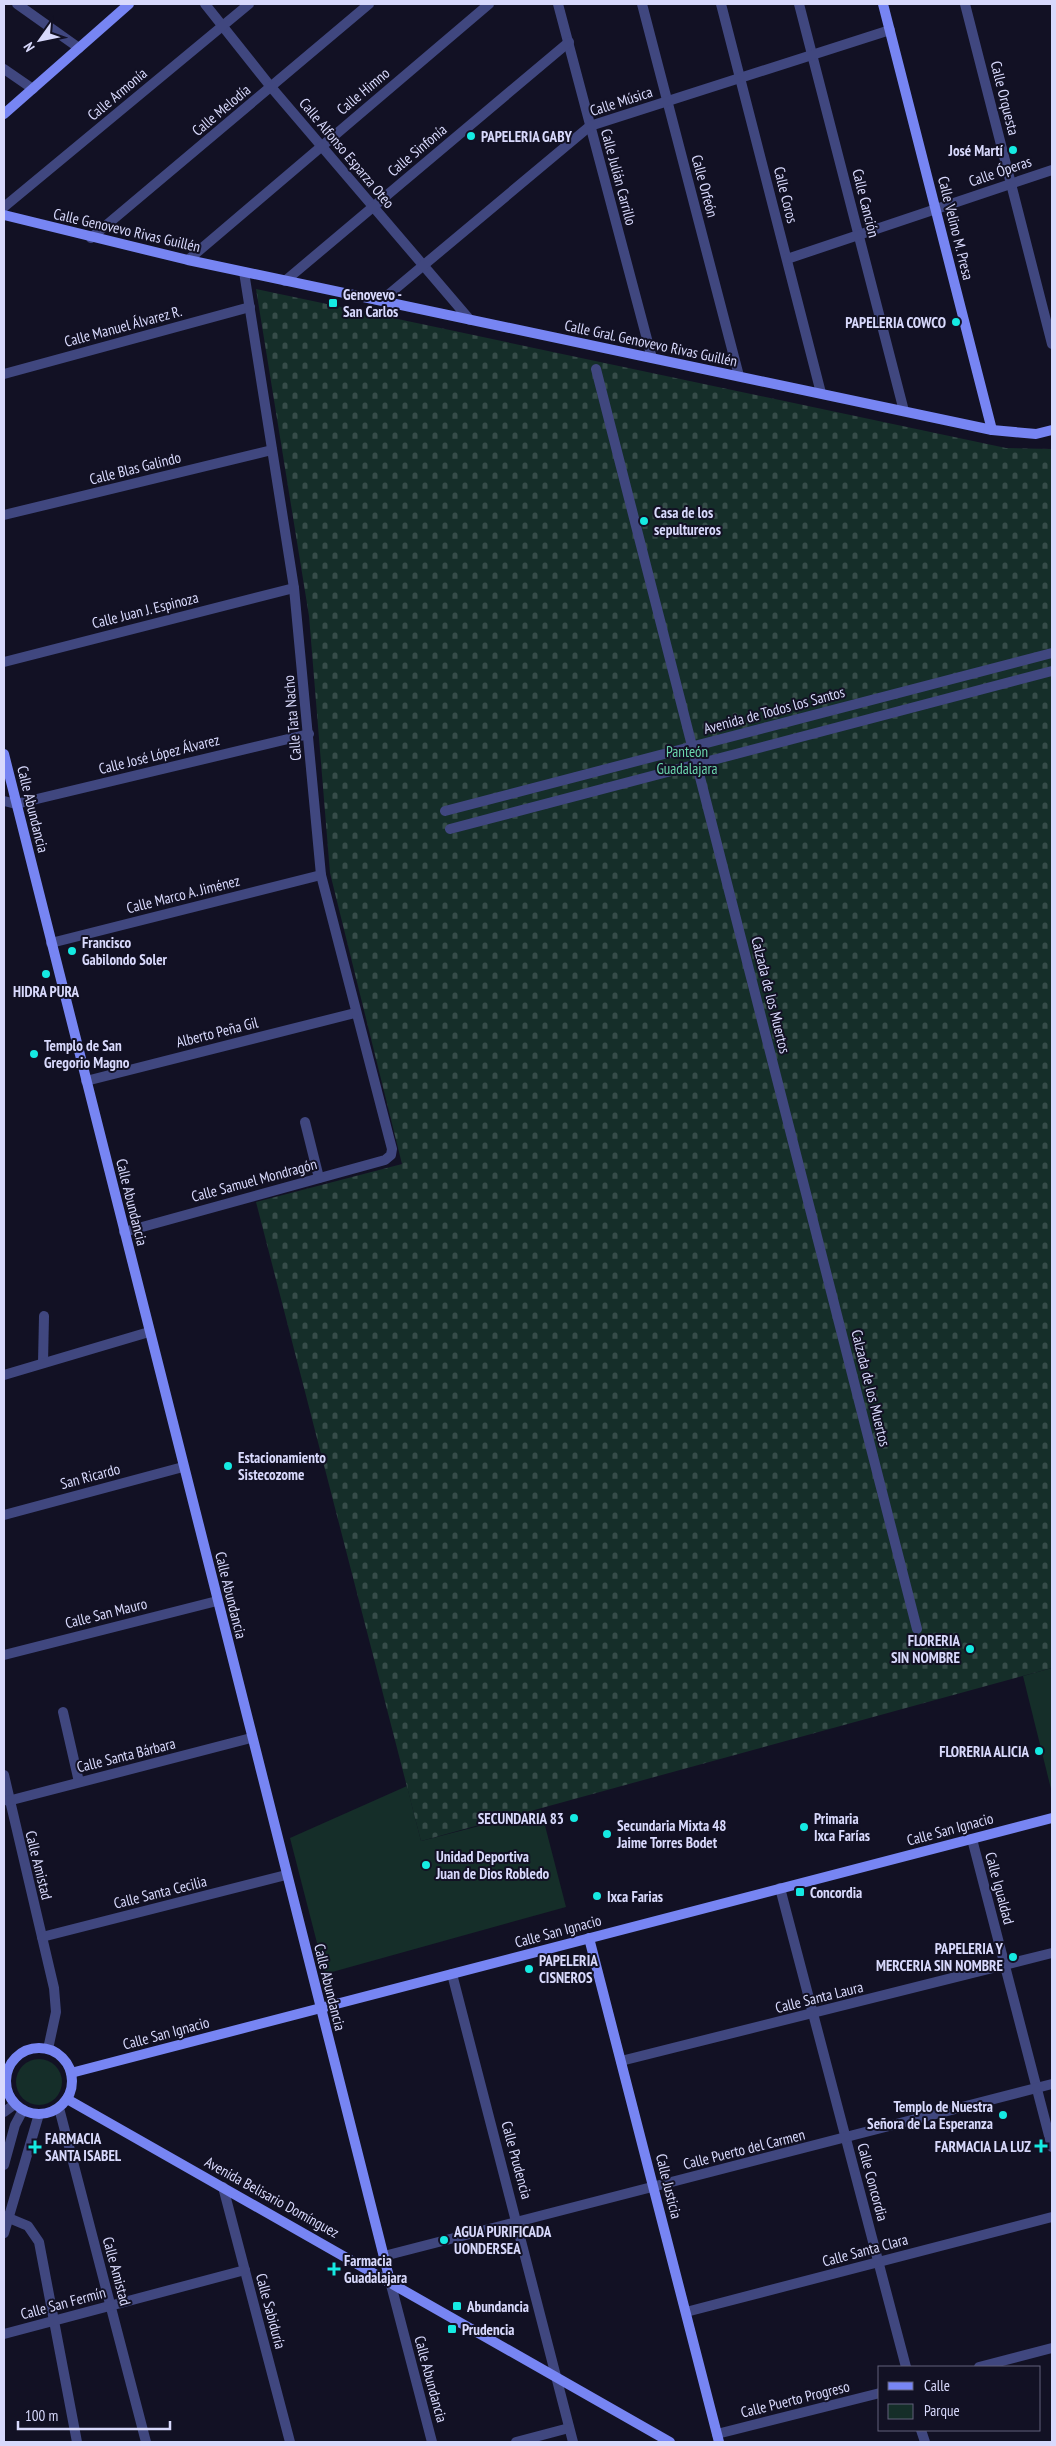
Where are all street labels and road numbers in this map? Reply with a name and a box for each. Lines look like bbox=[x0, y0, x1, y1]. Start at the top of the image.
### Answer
street label: Calle Orquesta bbox=[987, 59, 1023, 137]
street label: Calle Himno bbox=[333, 63, 393, 119]
street label: Calle Armonía bbox=[83, 64, 151, 124]
street label: Calle Melodía bbox=[188, 80, 254, 140]
street label: Calle Música bbox=[587, 82, 655, 120]
street label: Calle Alfonso Esparza Oteo bbox=[295, 94, 399, 212]
street label: Calle Sinfonía bbox=[384, 120, 450, 180]
street label: Calle Julián Carrillo bbox=[597, 127, 641, 227]
street label: Calle Óperas bbox=[966, 151, 1034, 191]
street label: Calle Orfeón bbox=[688, 153, 722, 219]
street label: Calle Coros bbox=[770, 165, 802, 225]
street label: Calle Canción bbox=[848, 167, 884, 239]
street label: Calle Velino M. Presa bbox=[934, 174, 978, 282]
street label: Calle Genovevo Rivas Guillén bbox=[52, 204, 202, 256]
street label: Calle Manuel Álvarez R. bbox=[62, 301, 184, 351]
street label: Calle Gral. Genovevo Rivas Guillén bbox=[563, 315, 739, 371]
street label: Calle Blas Galindo bbox=[87, 447, 183, 489]
street label: Calle Juan J. Espinoza bbox=[90, 588, 200, 632]
street label: Calle Tata Nacho bbox=[279, 674, 305, 762]
street label: Avenida de Todos los Santos bbox=[701, 682, 847, 738]
street label: Calle José López Álvarez bbox=[97, 730, 221, 778]
street label: Calle Abundancia bbox=[13, 764, 53, 854]
street label: Calle Marco A. Jiménez bbox=[124, 871, 242, 917]
street label: Calzada de los Muertos bbox=[747, 935, 795, 1055]
street label: Alberto Peña Gil bbox=[174, 1013, 260, 1051]
street label: Calle Samuel Mondragón bbox=[189, 1154, 319, 1206]
street label: Calle Abundancia bbox=[112, 1157, 152, 1247]
street label: Calzada de los Muertos bbox=[847, 1328, 895, 1448]
street label: San Ricardo bbox=[58, 1459, 122, 1493]
street label: Calle Abundancia bbox=[211, 1550, 251, 1640]
street label: Calle San Mauro bbox=[63, 1594, 149, 1632]
street label: Calle Santa Bárbara bbox=[75, 1734, 177, 1776]
street label: Calle San Ignacio bbox=[905, 1808, 995, 1850]
street label: Calle Amistad bbox=[21, 1829, 57, 1901]
street label: Calle Igualdad bbox=[981, 1850, 1019, 1926]
street label: Calle Santa Cecilia bbox=[111, 1871, 209, 1913]
street label: Calle San Ignacio bbox=[513, 1910, 603, 1952]
street label: Calle Abundancia bbox=[310, 1942, 350, 2032]
street label: Calle Santa Laura bbox=[773, 1977, 865, 2017]
street label: Calle San Ignacio bbox=[121, 2012, 211, 2054]
street label: Calle Prudencia bbox=[497, 2119, 537, 2201]
street label: Calle Puerto del Carmen bbox=[681, 2125, 807, 2173]
street label: Calle Concordia bbox=[853, 2141, 893, 2223]
street label: Avenida Belisario Domínguez bbox=[201, 2152, 343, 2242]
street label: Calle Justicia bbox=[652, 2152, 686, 2220]
street label: Calle Santa Clara bbox=[820, 2229, 910, 2271]
street label: Calle Amistad bbox=[99, 2235, 135, 2307]
street label: Calle Sabiduría bbox=[252, 2271, 290, 2351]
street label: Calle San Fermín bbox=[18, 2283, 108, 2323]
street label: Calle Abundancia bbox=[410, 2334, 452, 2424]
street label: Calle Puerto Progreso bbox=[739, 2376, 851, 2422]

